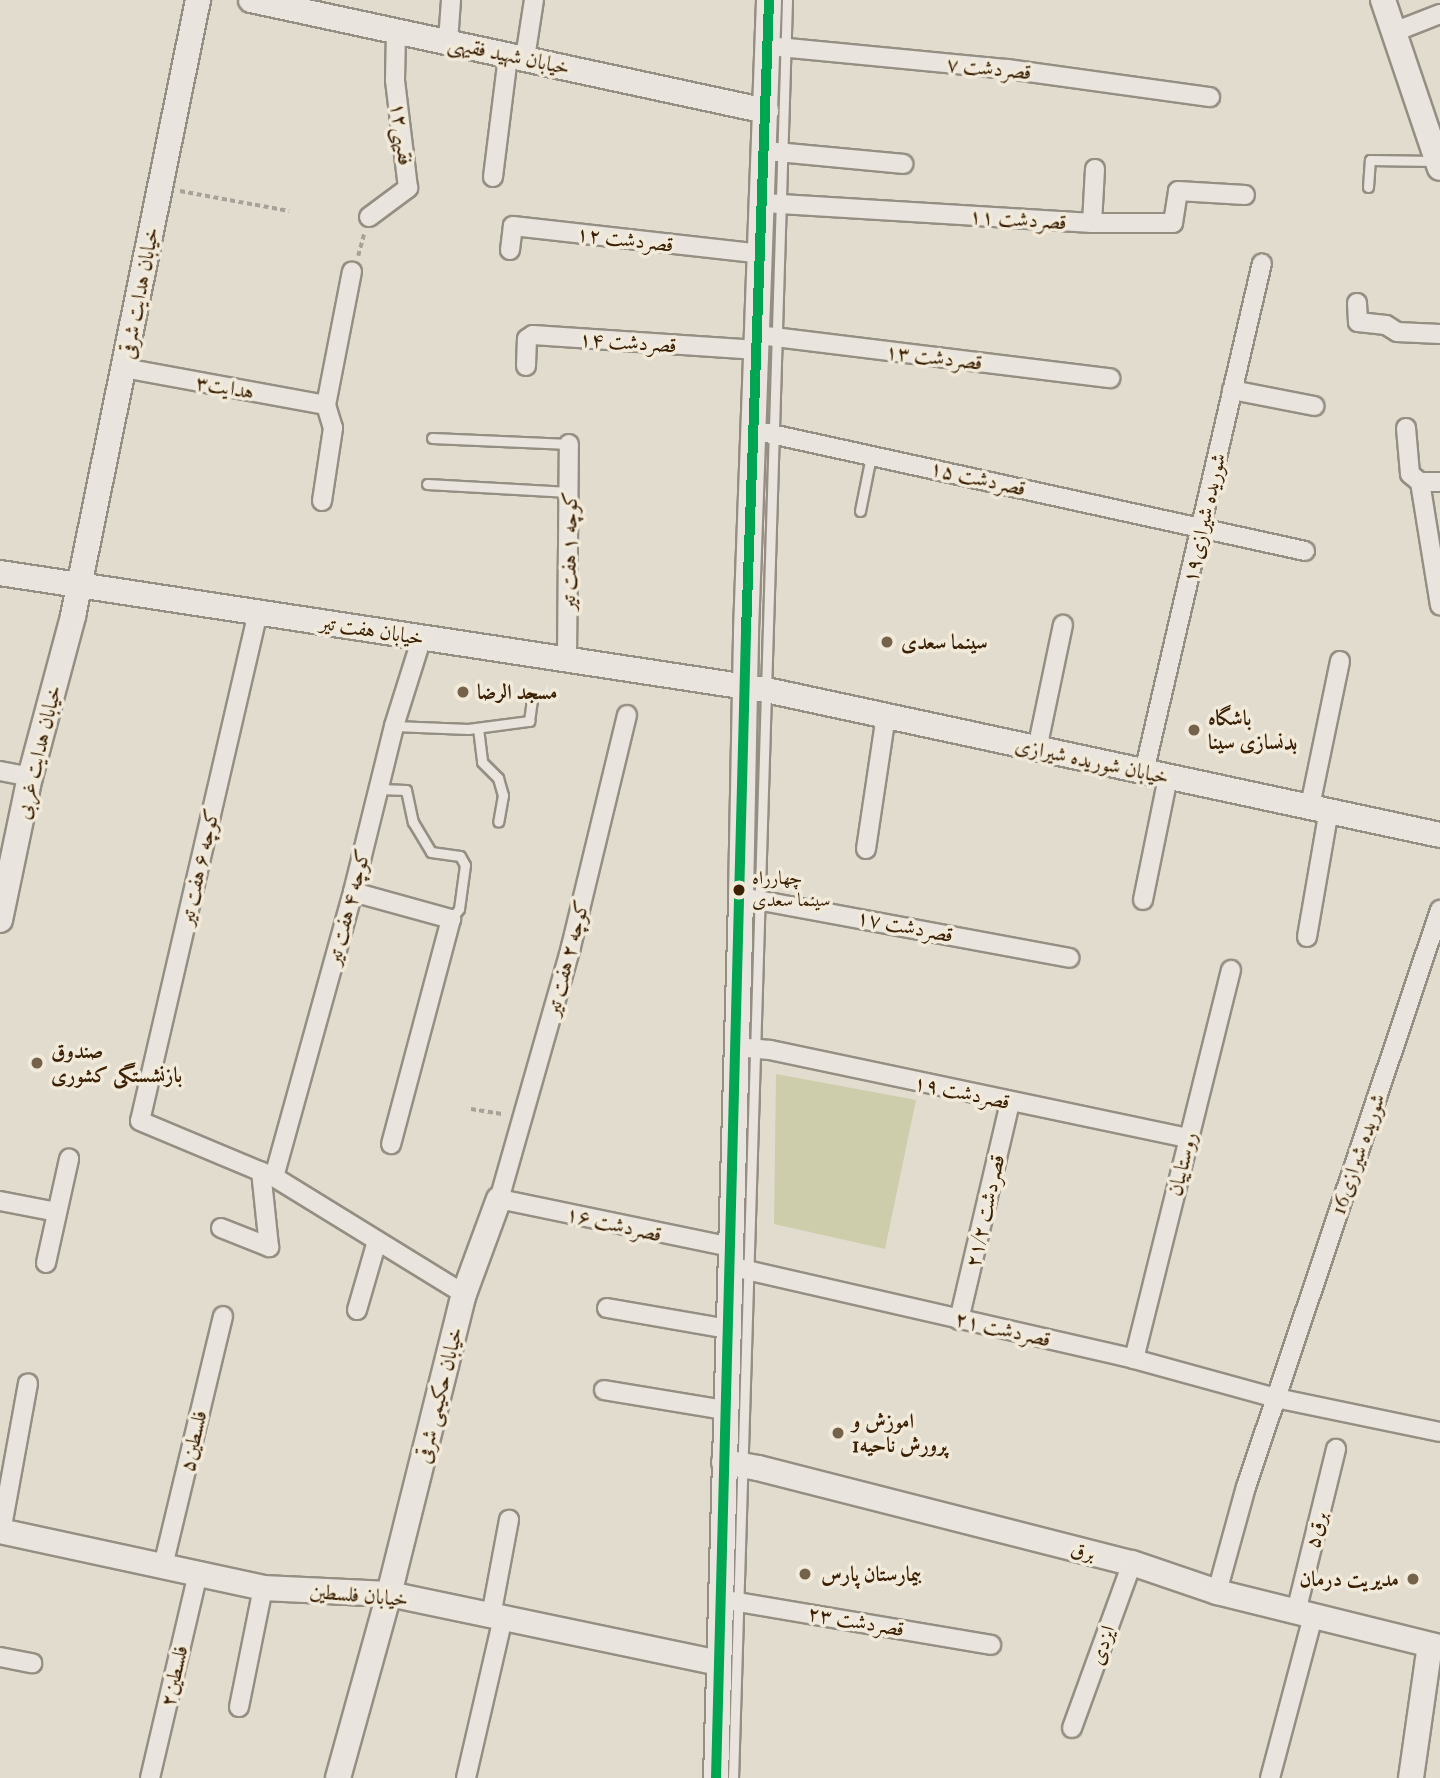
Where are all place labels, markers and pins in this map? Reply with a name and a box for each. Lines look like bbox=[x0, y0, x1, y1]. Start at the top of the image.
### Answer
place label: سینما سعدی bbox=[901, 629, 988, 655]
marker: سینما سعدی bbox=[879, 634, 895, 650]
place label: مسجد الرضا bbox=[477, 679, 557, 705]
marker: مسجد الرضا bbox=[455, 684, 471, 700]
place label: باشگاه بدنسازی سینا bbox=[1208, 705, 1297, 755]
marker: باشگاه بدنسازی سینا bbox=[1186, 722, 1202, 738]
place label: چهارراه سینما سعدی bbox=[752, 868, 830, 912]
marker: چهارراه سینما سعدی bbox=[732, 883, 746, 897]
place label: صندوق بازنشستگی کشوری bbox=[51, 1038, 182, 1088]
marker: صندوق بازنشستگی کشوری bbox=[29, 1055, 45, 1071]
place label: اموزش و پرورش ناحیه1 bbox=[852, 1408, 947, 1458]
marker: اموزش و پرورش ناحیه1 bbox=[830, 1425, 846, 1441]
place label: بیمارستان پارس bbox=[821, 1561, 921, 1587]
marker: بیمارستان پارس bbox=[795, 1564, 815, 1584]
place label: مدیریت درمان bbox=[1299, 1566, 1399, 1592]
marker: مدیریت درمان bbox=[1405, 1571, 1421, 1587]

